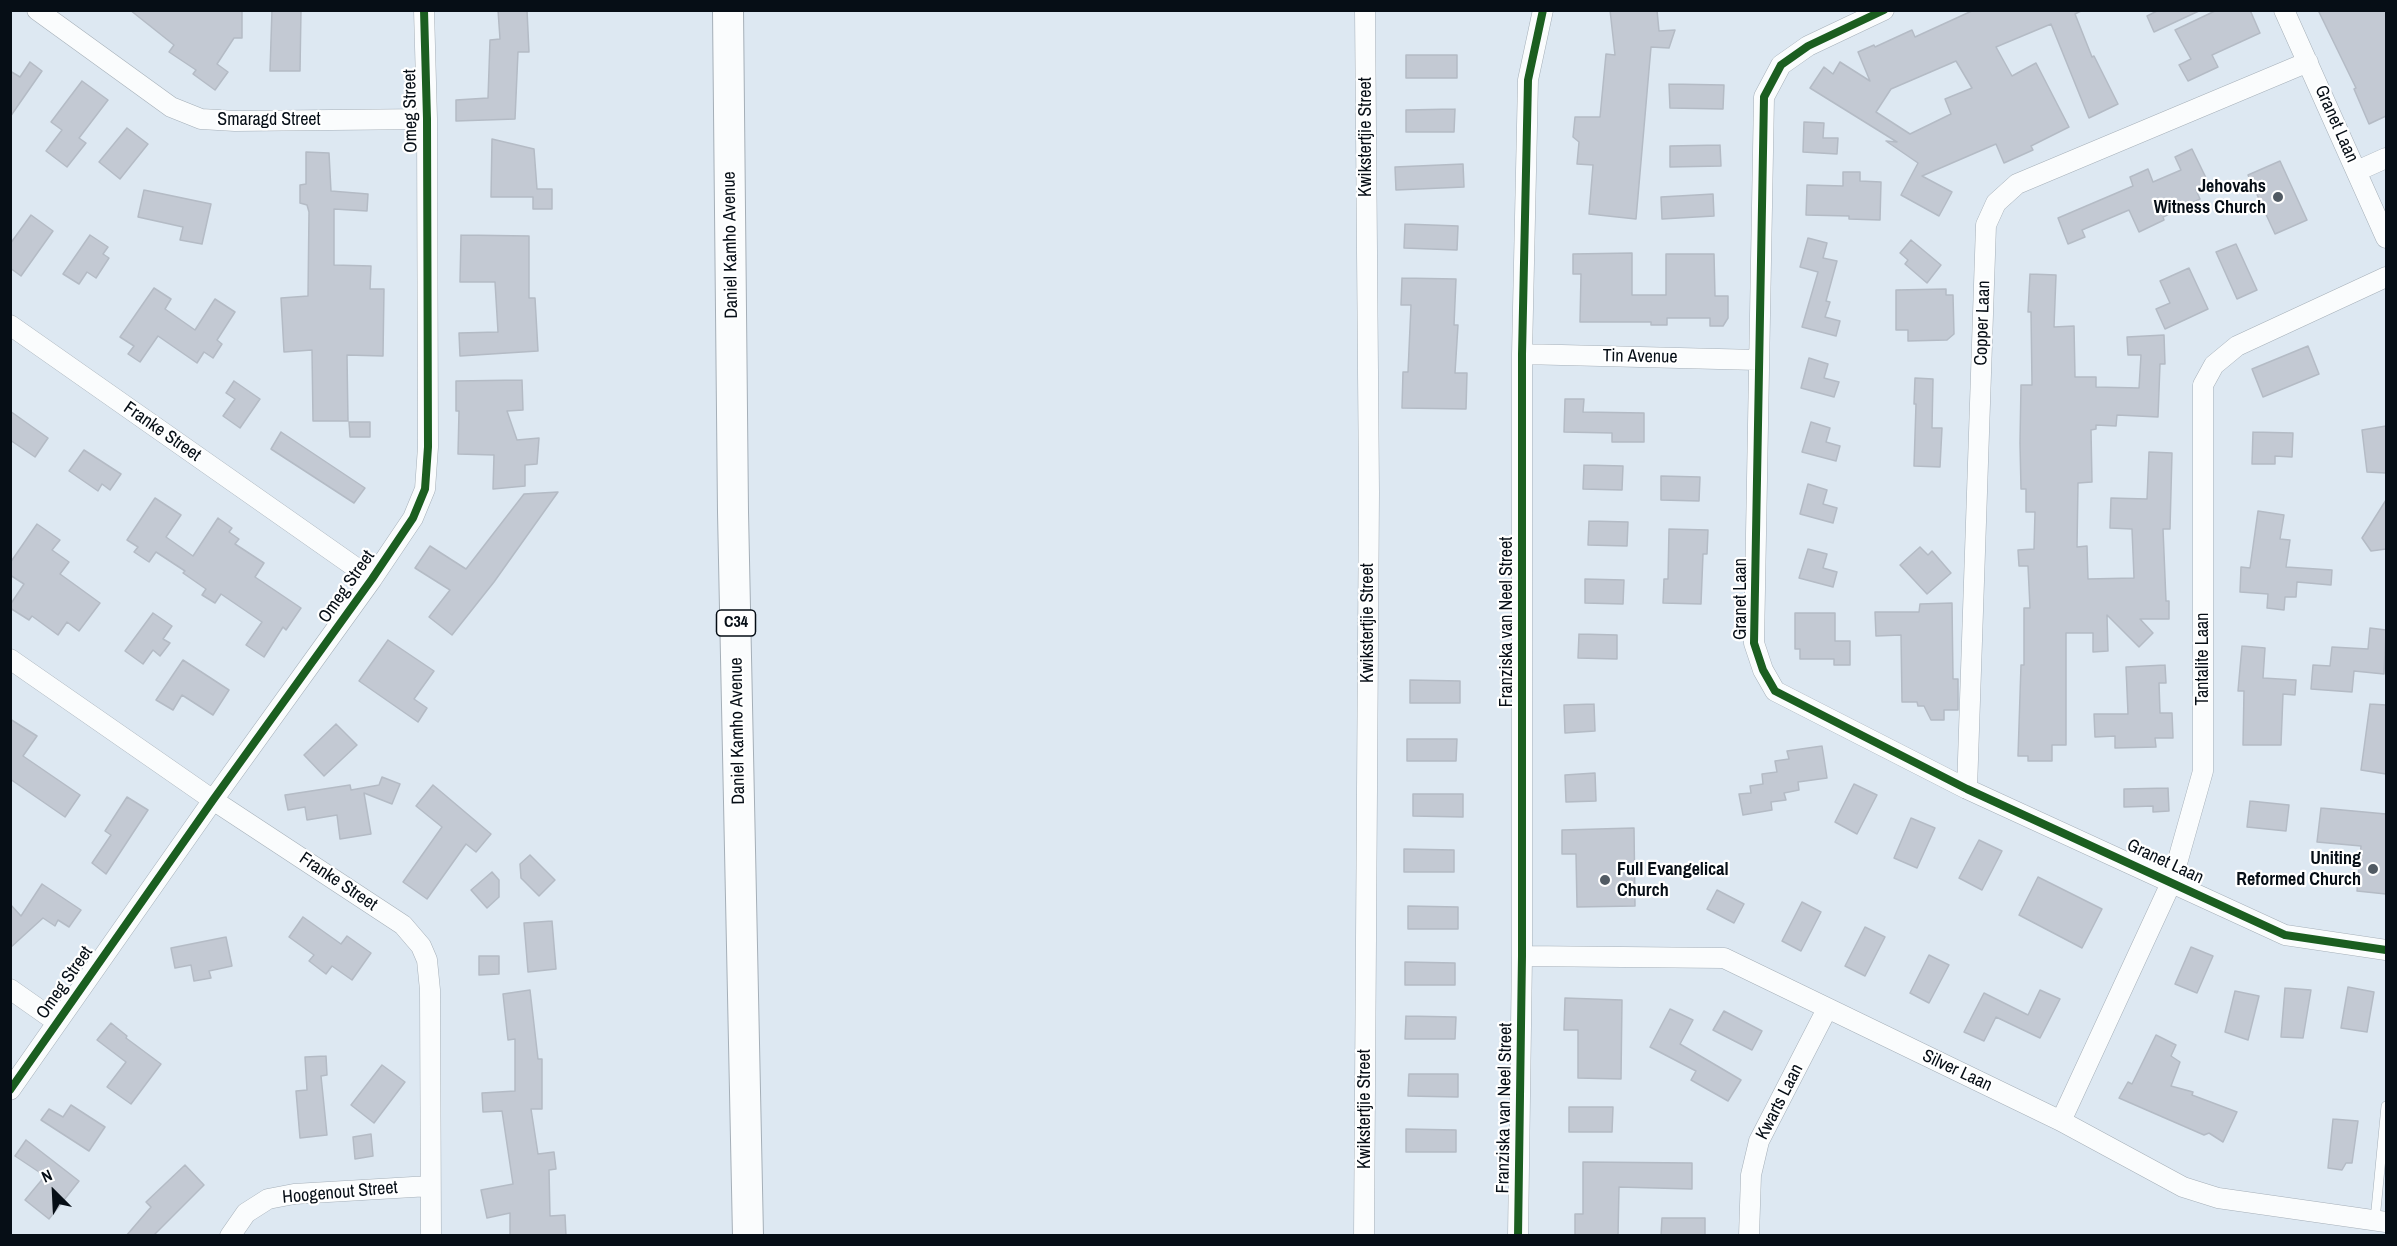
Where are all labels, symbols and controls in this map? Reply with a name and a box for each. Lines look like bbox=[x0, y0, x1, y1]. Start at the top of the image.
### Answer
street label: Omeg Street bbox=[399, 69, 423, 153]
street label: Kwikstertjie Street bbox=[1355, 77, 1377, 197]
street label: Granet Laan bbox=[2309, 82, 2363, 166]
street label: Smaragd Street bbox=[217, 109, 321, 131]
street label: Daniel Kamho Avenue bbox=[719, 171, 743, 319]
place label: Jehovahs Witness Church bbox=[2154, 176, 2266, 219]
marker: Jehovahs Witness Church bbox=[2271, 190, 2285, 204]
street label: Copper Laan bbox=[1971, 280, 1995, 366]
street label: Tin Avenue bbox=[1602, 346, 1678, 368]
street label: Franke Street bbox=[119, 398, 205, 466]
street label: Franziska van Neel Street bbox=[1496, 537, 1518, 707]
street label: Omeg Street bbox=[314, 547, 380, 627]
street label: Granet Laan bbox=[1730, 558, 1752, 640]
street label: Kwikstertjie Street bbox=[1357, 563, 1379, 683]
road number: C34 bbox=[716, 610, 756, 636]
street label: Tantalite Laan bbox=[2192, 612, 2214, 706]
street label: Daniel Kamho Avenue bbox=[726, 657, 750, 805]
street label: Granet Laan bbox=[2123, 835, 2207, 889]
street label: Franke Street bbox=[295, 848, 381, 916]
place label: Uniting Reformed Church bbox=[2236, 848, 2361, 890]
place label: Full Evangelical Church bbox=[1617, 859, 1729, 902]
marker: Uniting Reformed Church bbox=[2366, 862, 2380, 876]
marker: Full Evangelical Church bbox=[1598, 873, 1612, 887]
street label: Omeg Street bbox=[32, 943, 98, 1023]
street label: Franziska van Neel Street bbox=[1493, 1023, 1517, 1193]
street label: Silver Laan bbox=[1919, 1045, 1995, 1097]
street label: Kwikstertjie Street bbox=[1354, 1049, 1376, 1169]
street label: Kwarts Laan bbox=[1752, 1061, 1808, 1143]
north arrow bbox=[24, 1162, 84, 1222]
text: N bbox=[38, 1164, 55, 1188]
street label: Hoogenout Street bbox=[281, 1177, 399, 1209]

